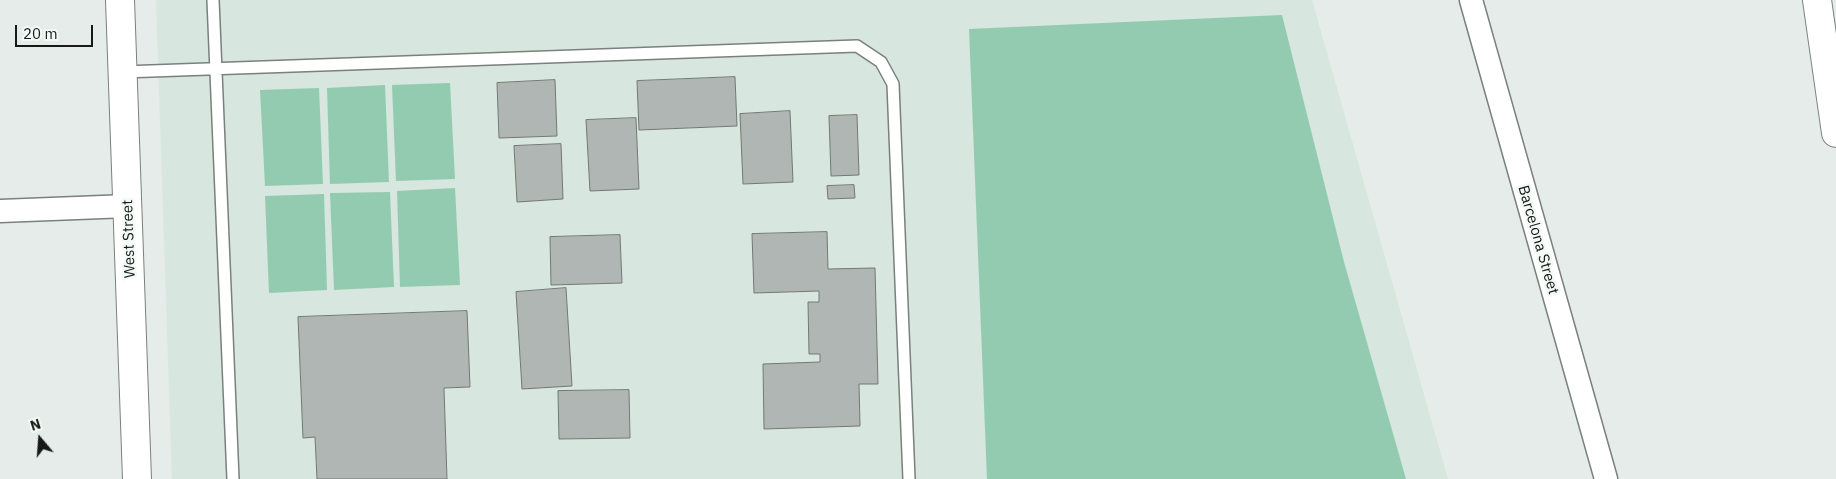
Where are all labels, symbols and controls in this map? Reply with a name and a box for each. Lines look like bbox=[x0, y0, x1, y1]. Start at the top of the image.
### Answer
scale bar bbox=[18, 15, 95, 47]
text: 20 m bbox=[23, 24, 58, 43]
street label: Barcelona Street bbox=[1514, 183, 1562, 297]
street label: West Street bbox=[119, 199, 139, 279]
north arrow bbox=[15, 414, 65, 464]
text: N bbox=[28, 415, 43, 435]

